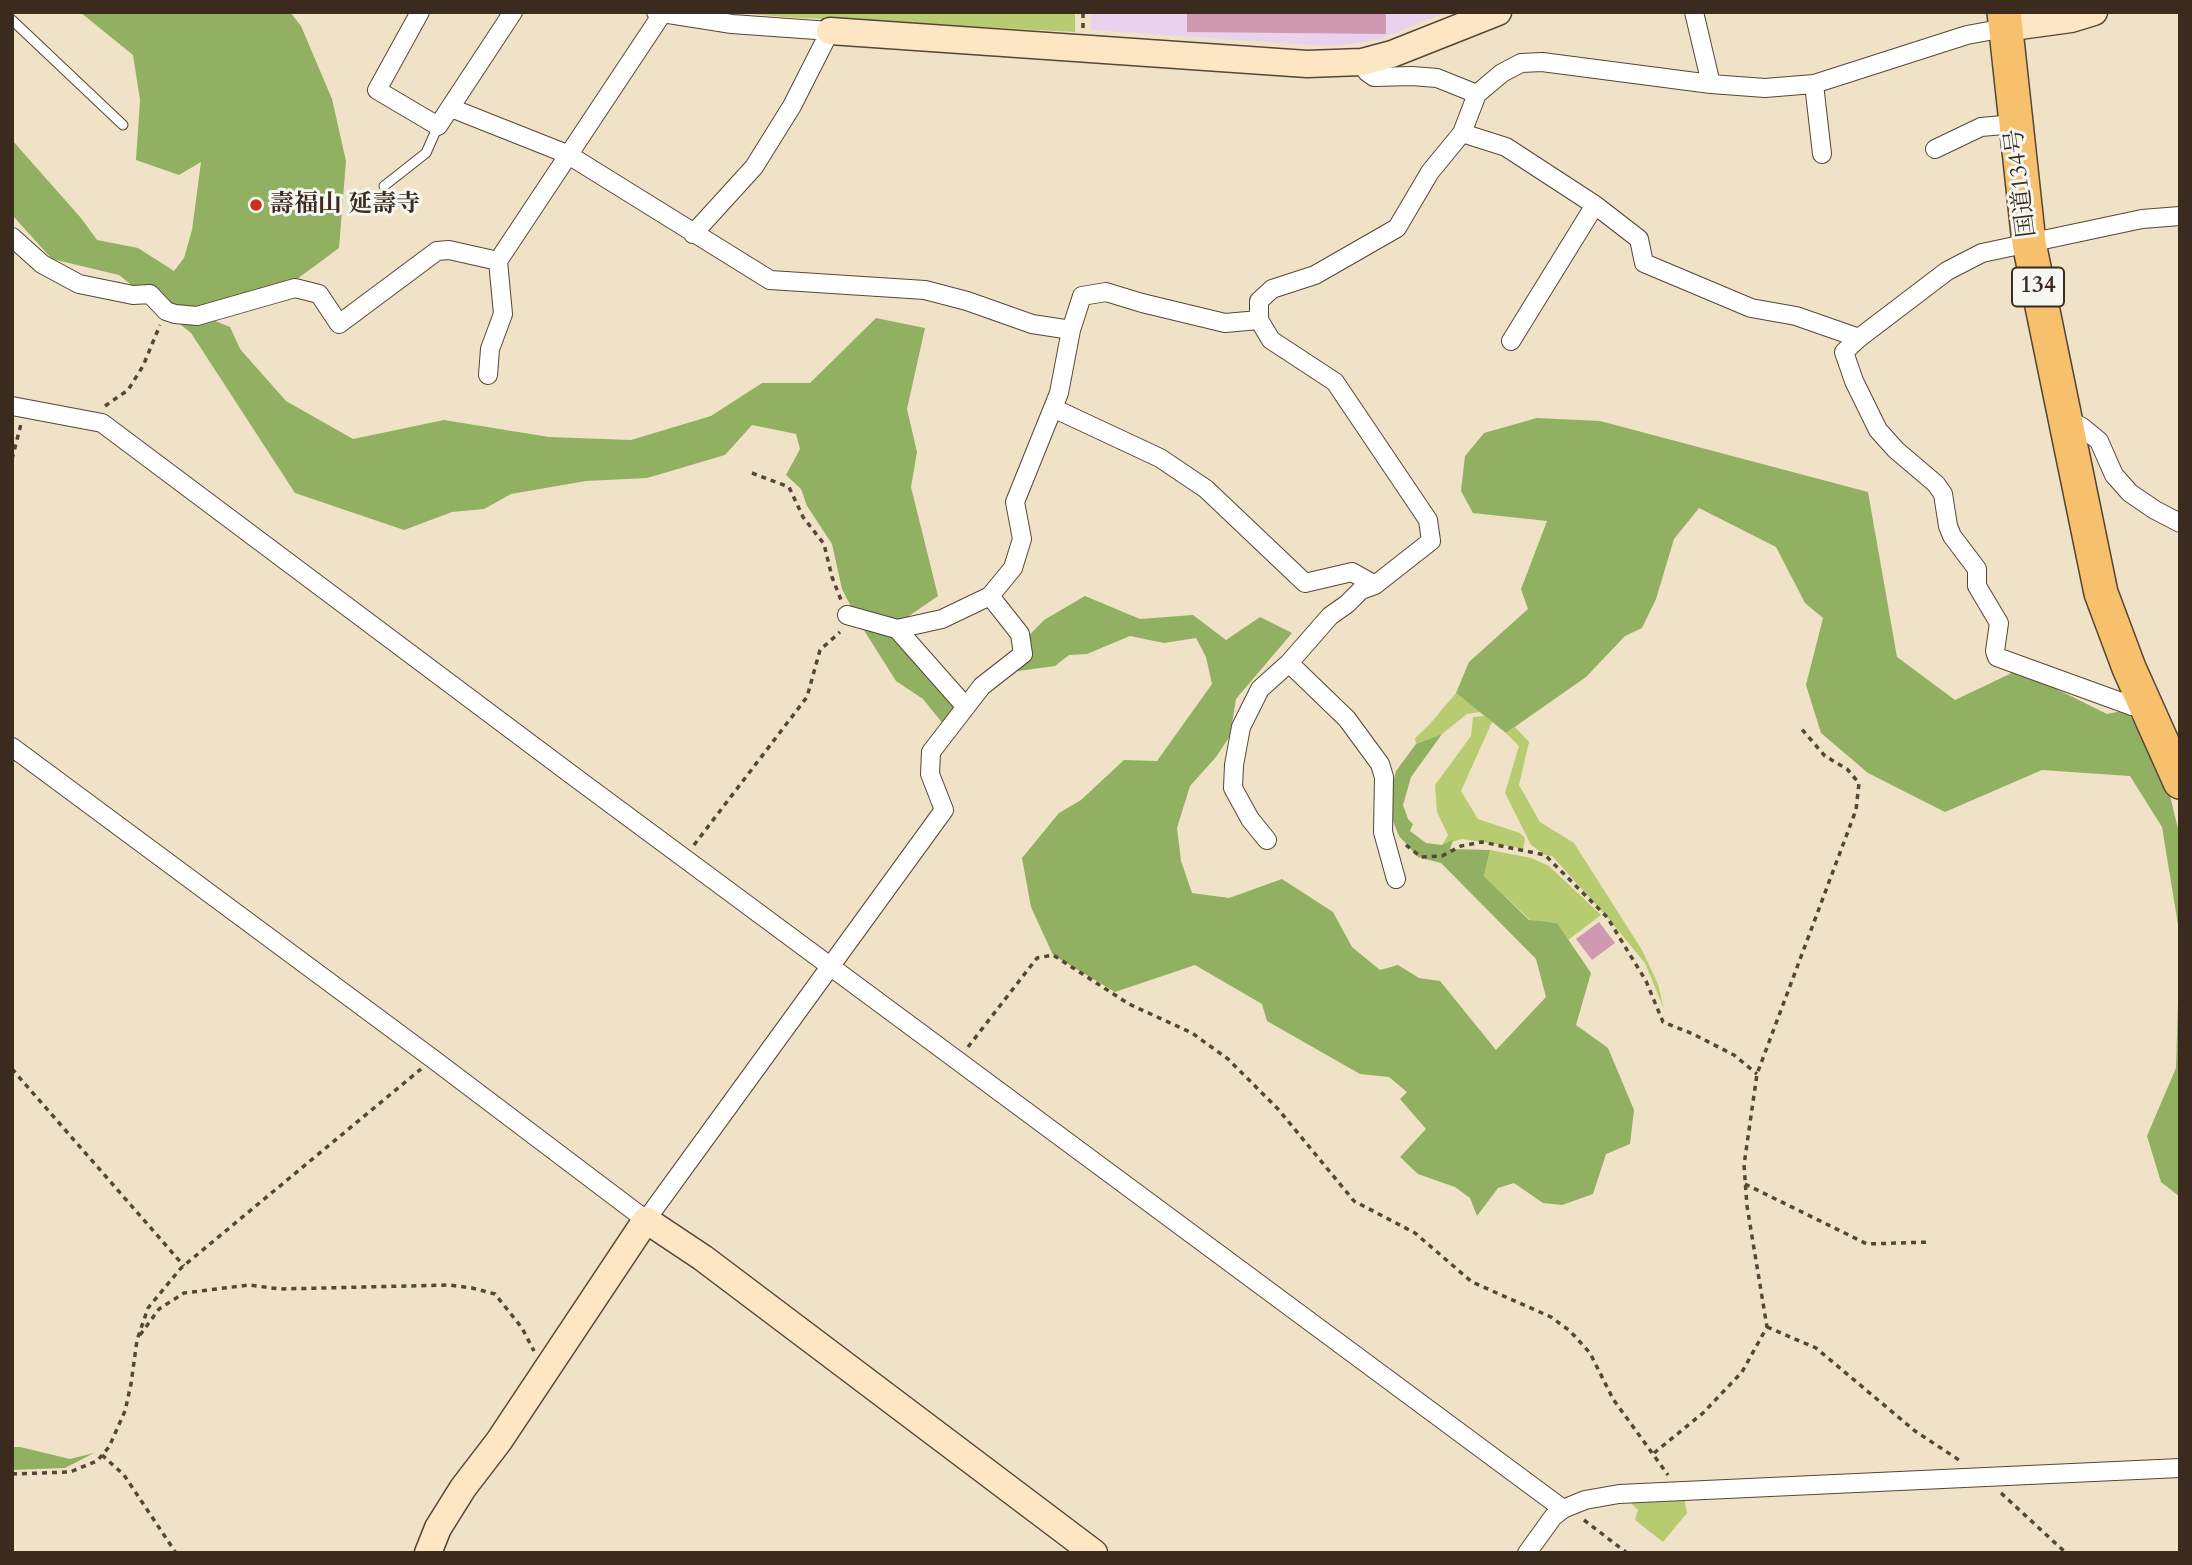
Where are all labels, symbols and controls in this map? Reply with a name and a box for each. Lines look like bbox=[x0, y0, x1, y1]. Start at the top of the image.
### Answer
street label: 国道134号 bbox=[2001, 127, 2043, 239]
place label: 壽福山 延壽寺 bbox=[270, 191, 420, 219]
marker: 壽福山 延壽寺 bbox=[248, 197, 264, 213]
road number: 134 bbox=[2012, 268, 2064, 306]

